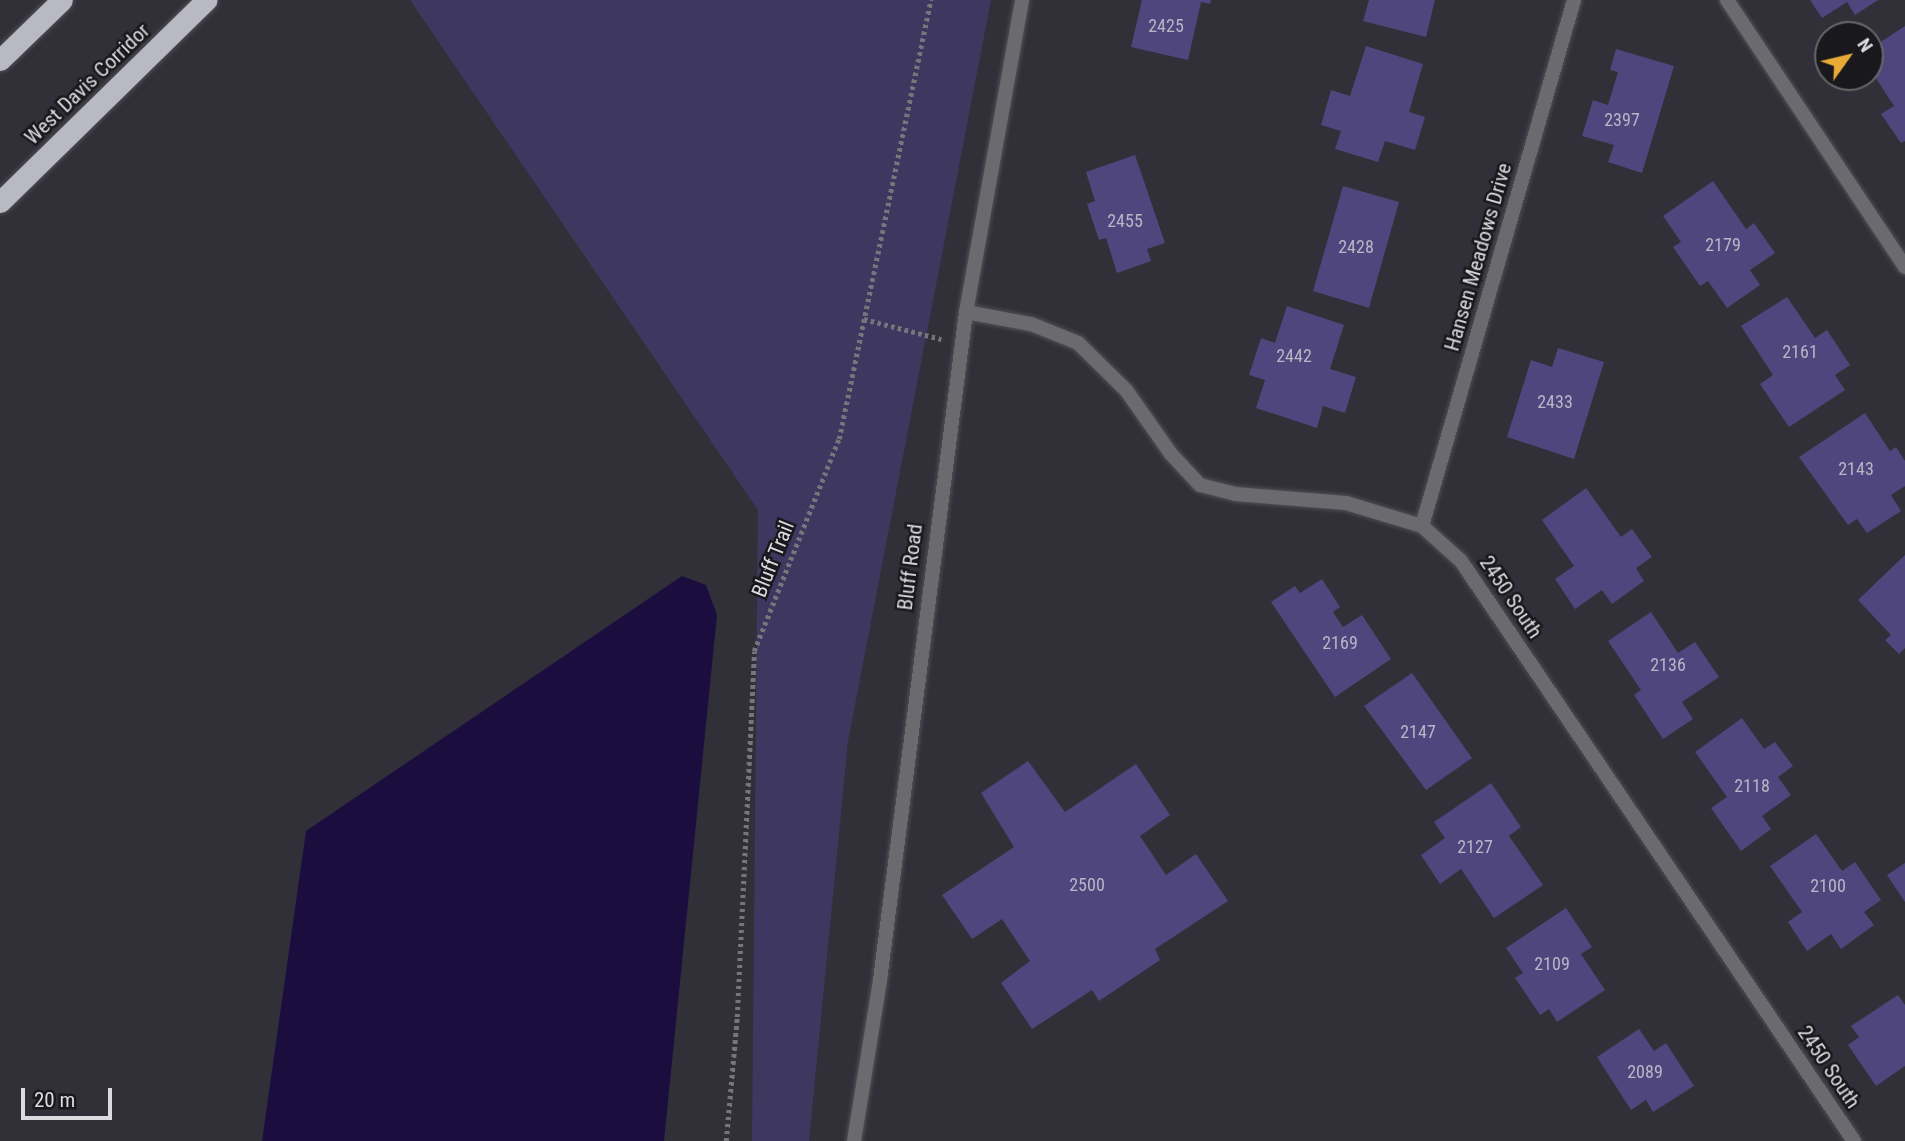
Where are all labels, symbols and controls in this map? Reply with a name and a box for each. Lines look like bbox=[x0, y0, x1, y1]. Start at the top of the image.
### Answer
house number: 2425 bbox=[1148, 15, 1184, 37]
street label: West Davis Corridor bbox=[19, 18, 155, 150]
north arrow bbox=[1814, 21, 1884, 91]
text: N bbox=[1852, 34, 1878, 56]
house number: 2397 bbox=[1604, 109, 1640, 131]
street label: Hansen Meadows Drive bbox=[1439, 160, 1517, 354]
house number: 2455 bbox=[1107, 210, 1143, 232]
house number: 2179 bbox=[1705, 234, 1741, 256]
house number: 2428 bbox=[1338, 236, 1374, 258]
house number: 2161 bbox=[1782, 341, 1818, 363]
house number: 2442 bbox=[1276, 345, 1312, 367]
house number: 2433 bbox=[1537, 391, 1573, 413]
house number: 2143 bbox=[1838, 458, 1874, 480]
street label: Bluff Trail bbox=[746, 517, 800, 601]
street label: Bluff Road bbox=[892, 522, 928, 612]
street label: 2450 South bbox=[1474, 551, 1548, 643]
house number: 2169 bbox=[1322, 632, 1358, 654]
house number: 2136 bbox=[1650, 654, 1686, 676]
house number: 2147 bbox=[1400, 721, 1436, 743]
house number: 2118 bbox=[1734, 775, 1770, 797]
house number: 2127 bbox=[1457, 836, 1493, 858]
house number: 2500 bbox=[1069, 874, 1105, 896]
house number: 2100 bbox=[1810, 875, 1846, 897]
house number: 2109 bbox=[1534, 953, 1570, 975]
street label: 2450 South bbox=[1792, 1021, 1866, 1113]
house number: 2089 bbox=[1627, 1061, 1663, 1083]
scale bar bbox=[24, 1074, 116, 1118]
text: 20 m bbox=[34, 1088, 75, 1112]

